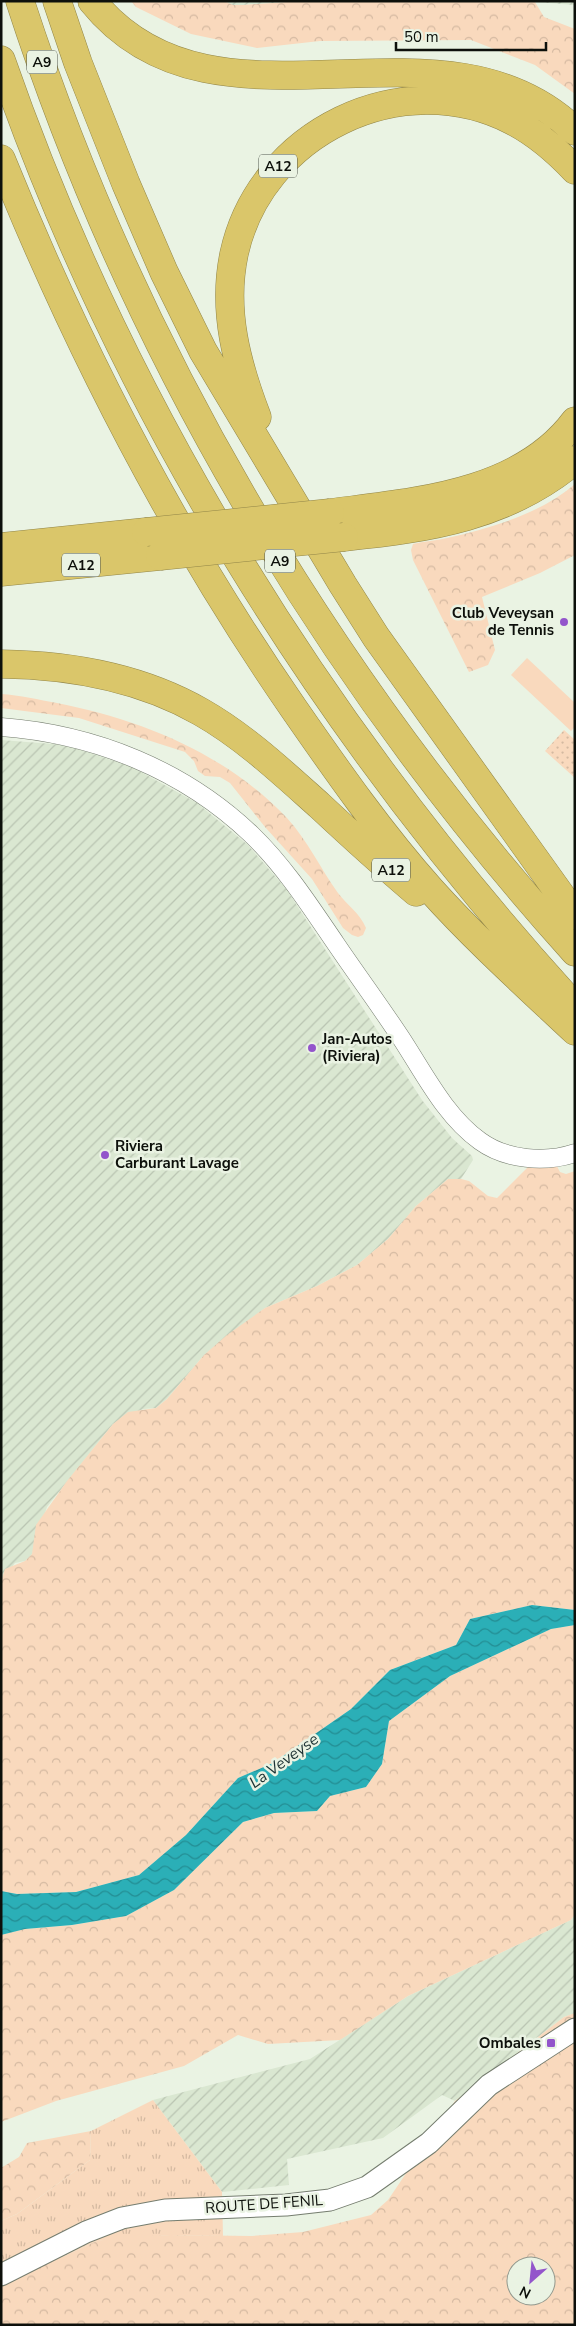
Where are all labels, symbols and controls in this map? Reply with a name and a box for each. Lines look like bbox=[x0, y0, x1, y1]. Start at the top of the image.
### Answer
scale bar bbox=[396, 20, 546, 52]
text: 50 m bbox=[404, 27, 439, 47]
road number: A9 bbox=[27, 51, 57, 74]
road number: A12 bbox=[259, 154, 297, 178]
road number: A9 bbox=[265, 550, 295, 572]
road number: A12 bbox=[62, 554, 100, 576]
place label: Club Veveysan de Tennis bbox=[452, 603, 554, 640]
marker: Club Veveysan de Tennis bbox=[558, 616, 570, 628]
road number: A12 bbox=[372, 858, 410, 882]
place label: Jan-Autos (Riviera) bbox=[321, 1029, 392, 1066]
marker: Jan-Autos (Riviera) bbox=[306, 1042, 318, 1054]
place label: Riviera Carburant Lavage bbox=[115, 1136, 239, 1173]
marker: Riviera Carburant Lavage bbox=[99, 1149, 111, 1161]
water label: La Veveyse bbox=[245, 1728, 323, 1794]
place label: Ombales bbox=[479, 2033, 541, 2053]
marker: Ombales bbox=[545, 2037, 557, 2049]
street label: ROUTE DE FENIL bbox=[205, 2190, 323, 2218]
north arrow bbox=[506, 2256, 556, 2306]
text: N bbox=[516, 2281, 534, 2303]

